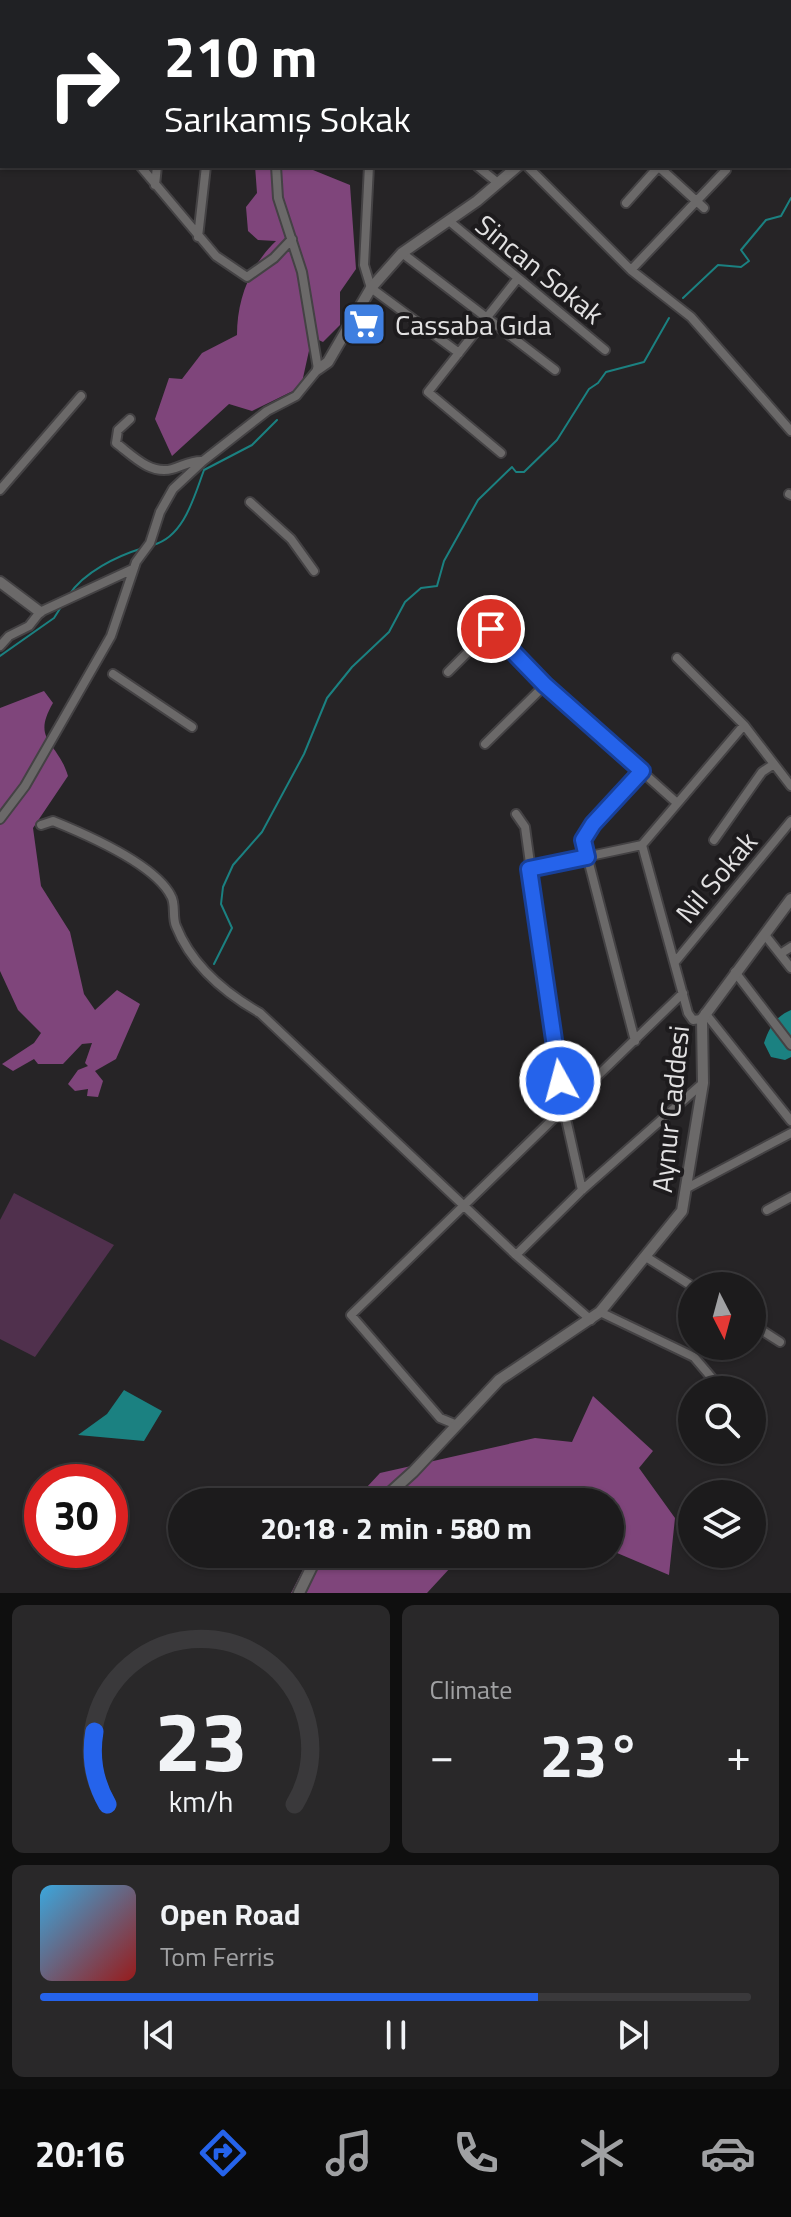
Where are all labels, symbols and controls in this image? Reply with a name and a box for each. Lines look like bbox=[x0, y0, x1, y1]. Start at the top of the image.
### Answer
text: 210 m bbox=[164, 14, 317, 99]
icon: right bbox=[32, 32, 136, 136]
text: Sarıkamış Sokak bbox=[164, 91, 411, 146]
street label: Sincan Sokak bbox=[466, 204, 614, 334]
supermarket icon: Cassaba Gıda bbox=[340, 300, 388, 348]
place label: Cassaba Gıda bbox=[395, 303, 551, 346]
pin bbox=[457, 595, 525, 663]
icon: arrive bbox=[469, 607, 513, 651]
street label: Nil Sokak bbox=[665, 822, 767, 932]
street label: Aynur Caddesi bbox=[640, 1023, 700, 1195]
position arrow bbox=[518, 1039, 602, 1123]
north arrow bbox=[678, 1272, 766, 1360]
map controls bbox=[678, 1272, 766, 1568]
button: search bbox=[678, 1376, 766, 1464]
speed limit sign: 30 bbox=[24, 1464, 128, 1568]
button: layers bbox=[678, 1480, 766, 1568]
text: 20:18 · 2 min · 580 m bbox=[260, 1505, 532, 1551]
text: Climate bbox=[430, 1670, 512, 1709]
text: 23 bbox=[154, 1677, 247, 1803]
text: 23° bbox=[540, 1709, 641, 1800]
text: − bbox=[430, 1721, 454, 1788]
text: + bbox=[726, 1721, 751, 1788]
text: km/h bbox=[168, 1780, 233, 1823]
text: Open Road bbox=[160, 1891, 301, 1937]
text: Tom Ferris bbox=[160, 1937, 275, 1976]
icon: previous bbox=[137, 2013, 181, 2057]
icon: pause bbox=[374, 2013, 418, 2057]
icon: next bbox=[611, 2013, 655, 2057]
icon: directions bbox=[195, 2125, 251, 2181]
icon: music bbox=[321, 2125, 377, 2181]
icon: phone bbox=[448, 2125, 504, 2181]
icon: climate bbox=[574, 2125, 630, 2181]
icon: car bbox=[700, 2125, 756, 2181]
text: 20:16 bbox=[35, 2126, 125, 2181]

